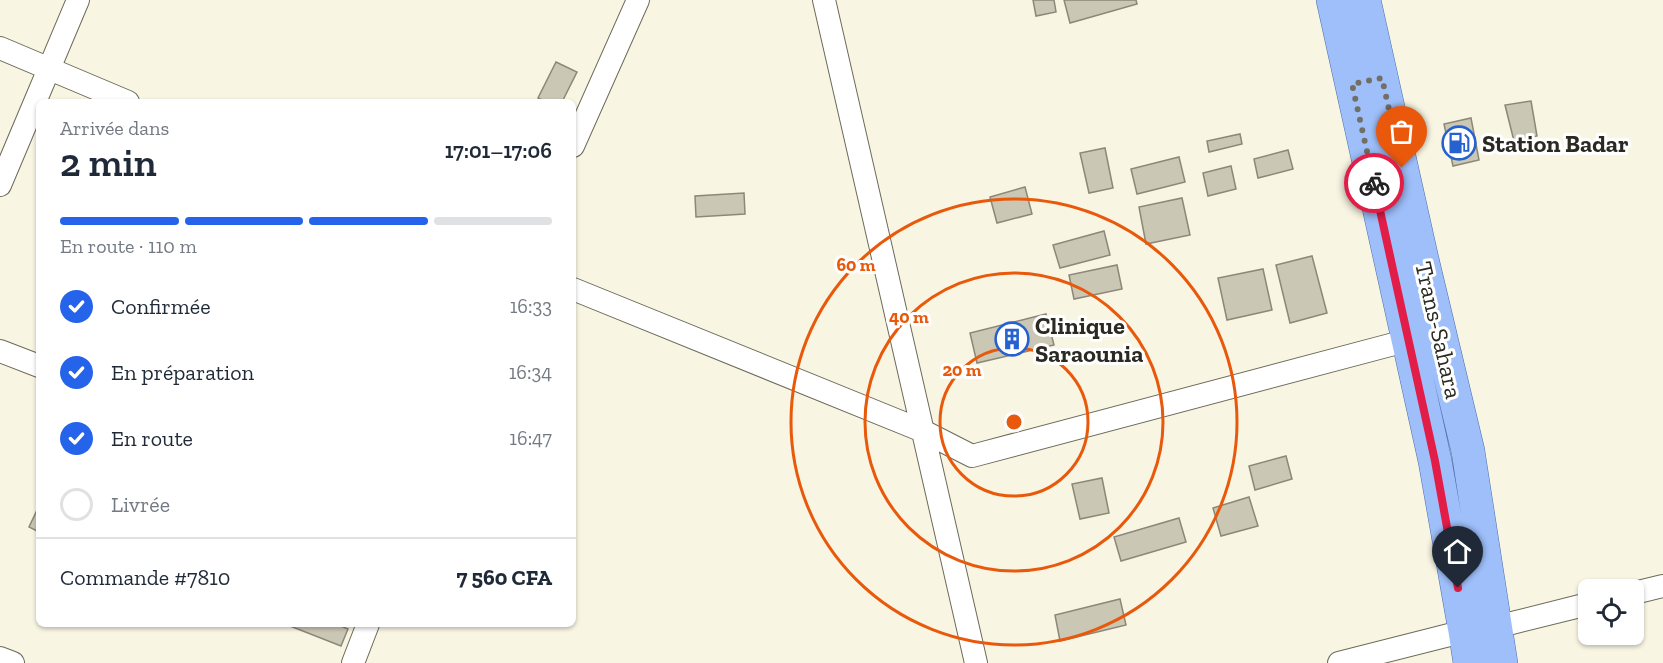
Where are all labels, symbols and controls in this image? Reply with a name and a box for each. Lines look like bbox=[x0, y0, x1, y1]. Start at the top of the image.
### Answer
pin bbox=[1376, 106, 1427, 168]
icon: bag bbox=[1385, 115, 1418, 148]
text: Arrivée dans bbox=[60, 116, 169, 140]
fuel station icon: Station Badar bbox=[1441, 125, 1477, 161]
place label: Station Badar bbox=[1482, 129, 1629, 158]
text: 17:01–17:06 bbox=[445, 137, 552, 164]
text: 2 min bbox=[60, 139, 157, 186]
courier bbox=[1344, 153, 1404, 213]
icon: bike bbox=[1358, 167, 1391, 200]
text: En route · 110 m bbox=[60, 234, 197, 258]
text: 60 m bbox=[836, 254, 876, 276]
street label: Trans-Sahara bbox=[1409, 259, 1469, 402]
icon: check bbox=[60, 290, 93, 323]
text: Confirmée bbox=[111, 293, 211, 320]
text: 16:33 bbox=[510, 294, 552, 318]
text: 40 m bbox=[889, 306, 929, 328]
place label: Clinique Saraounia bbox=[1035, 311, 1143, 368]
building icon: Clinique Saraounia bbox=[994, 321, 1030, 357]
icon: check bbox=[60, 356, 93, 389]
text: En préparation bbox=[111, 359, 254, 386]
text: 20 m bbox=[942, 359, 982, 381]
text: 16:34 bbox=[509, 360, 552, 384]
centre of rings bbox=[1004, 412, 1024, 432]
icon: check bbox=[60, 422, 93, 455]
text: En route bbox=[111, 425, 193, 452]
text: 16:47 bbox=[509, 426, 552, 450]
text: Livrée bbox=[111, 491, 170, 518]
pin bbox=[1432, 526, 1483, 588]
icon: home bbox=[1441, 535, 1474, 568]
text: Commande #7810 bbox=[60, 564, 230, 591]
text: 7 560 CFA bbox=[456, 564, 552, 591]
map controls bbox=[1578, 579, 1644, 645]
button: locate bbox=[1578, 579, 1644, 645]

